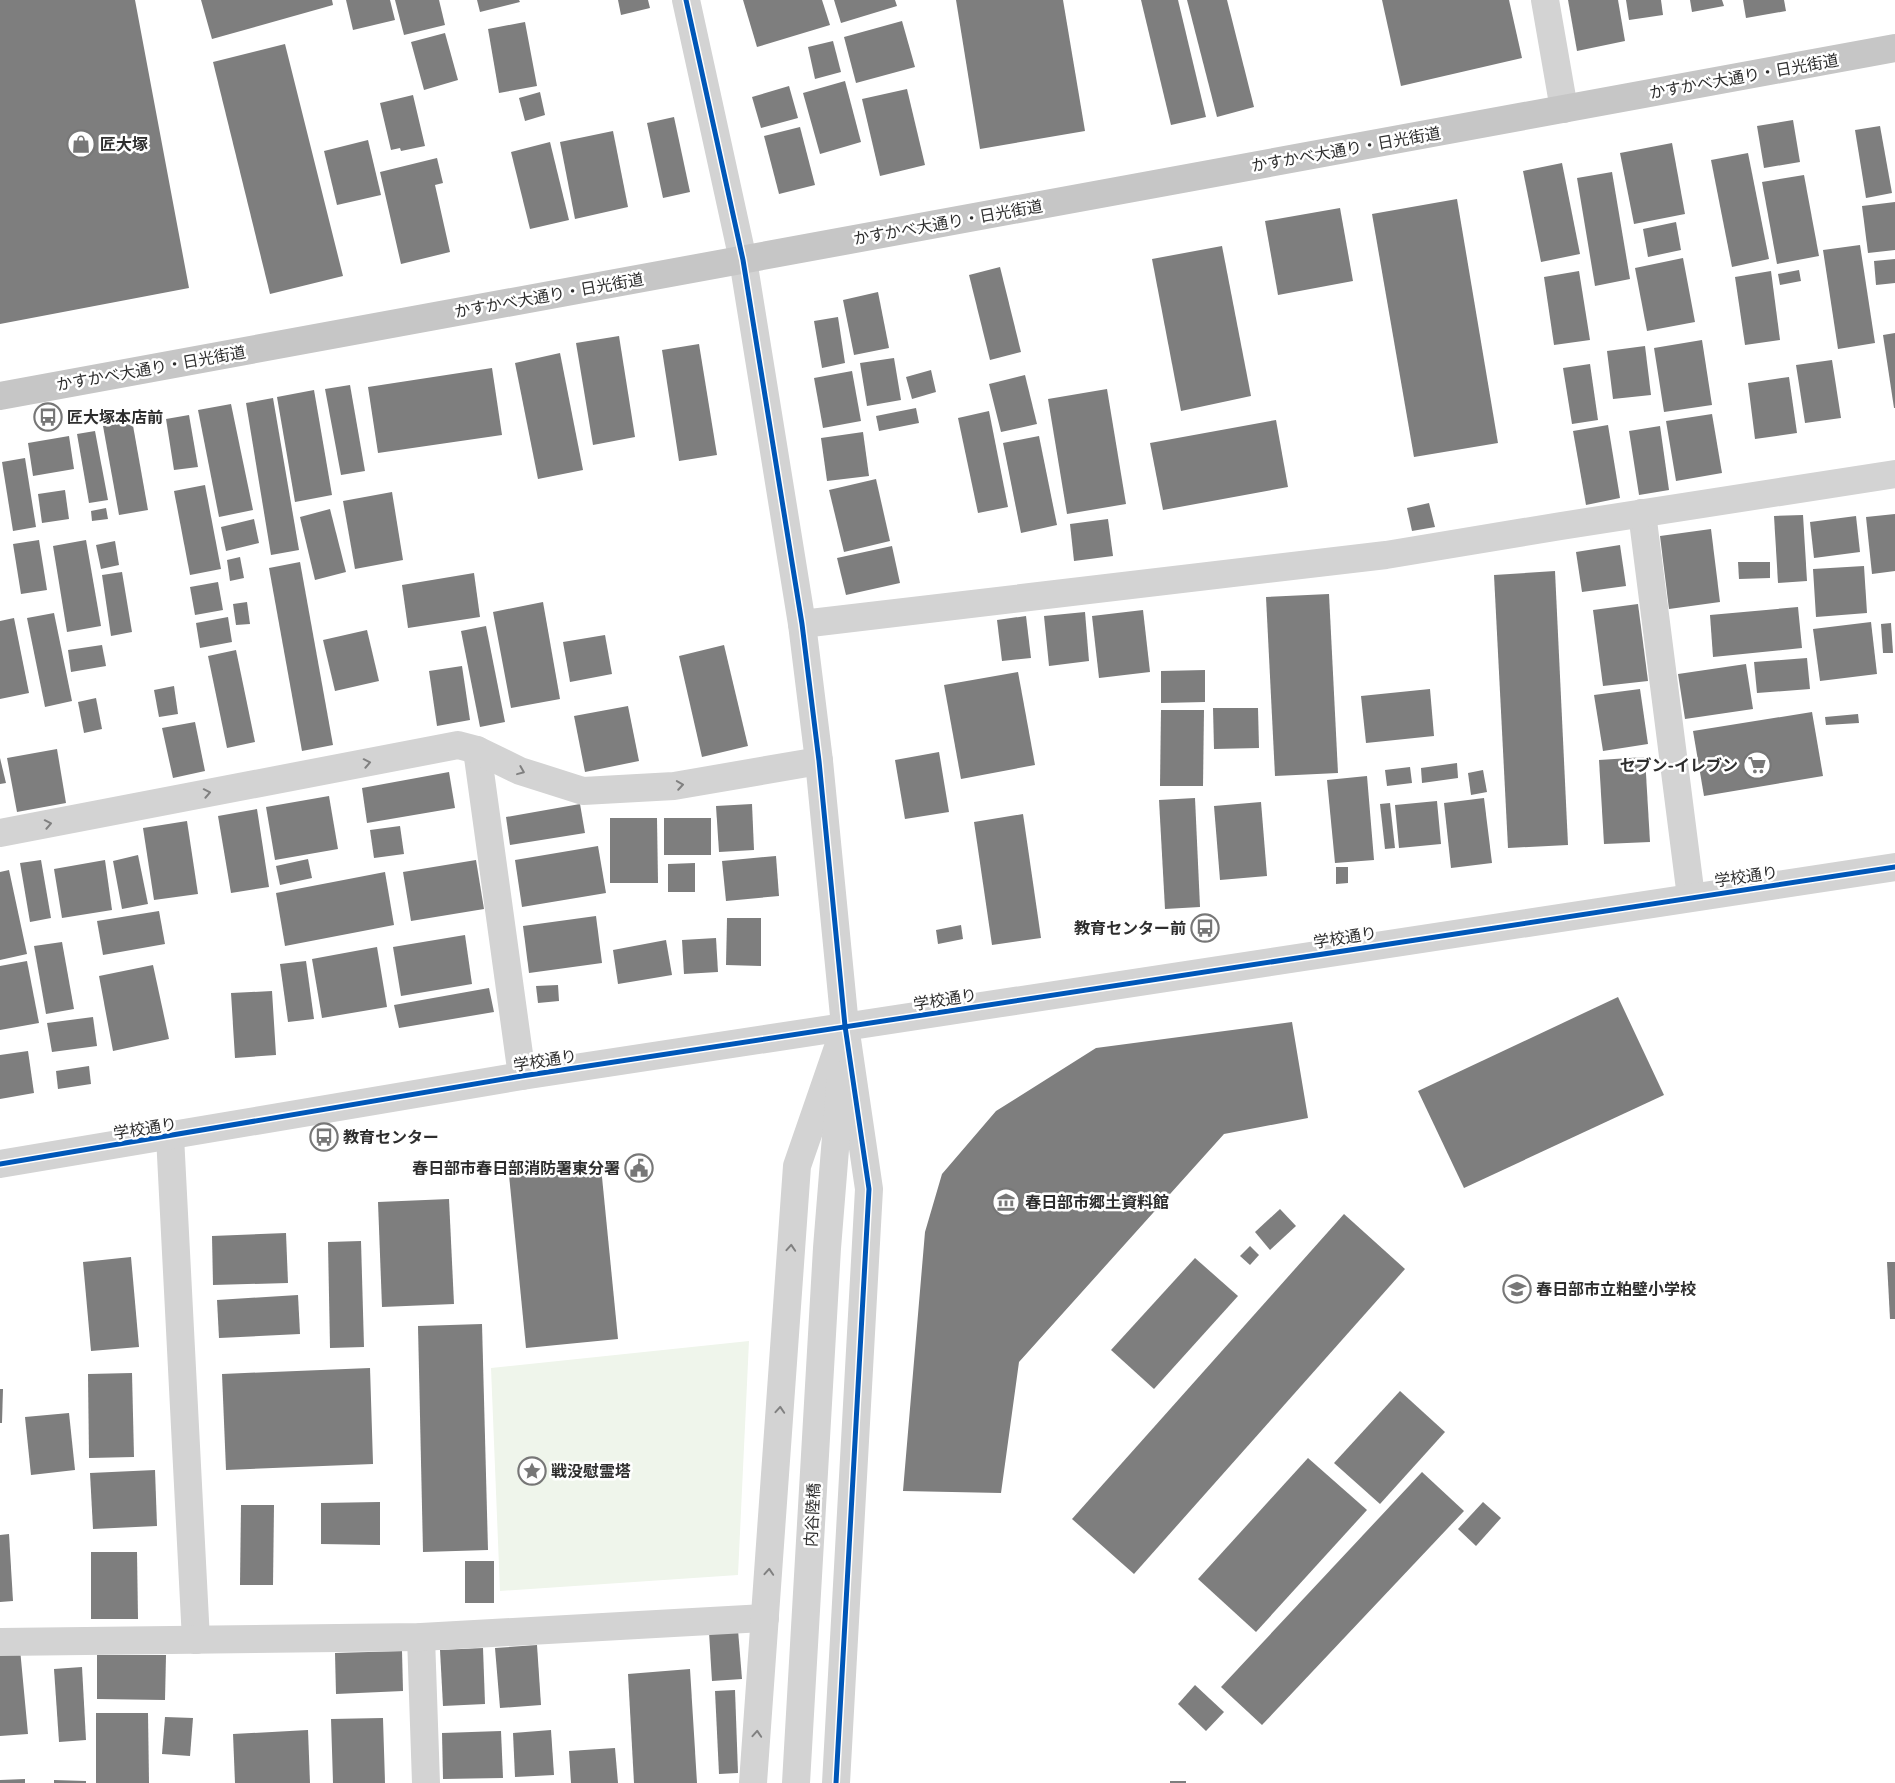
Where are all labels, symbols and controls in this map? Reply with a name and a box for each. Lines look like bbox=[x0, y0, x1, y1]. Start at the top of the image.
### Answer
street label: かすかべ大通り・日光街道 bbox=[1648, 50, 1840, 104]
street label: かすかべ大通り・日光街道 bbox=[1250, 123, 1442, 177]
shop icon: 匠大塚 bbox=[66, 129, 96, 159]
place label: 匠大塚 bbox=[100, 135, 148, 155]
street label: かすかべ大通り・日光街道 bbox=[852, 196, 1044, 250]
street label: かすかべ大通り・日光街道 bbox=[453, 269, 645, 323]
street label: かすかべ大通り・日光街道 bbox=[55, 342, 247, 396]
bus stop icon: 匠大塚本店前 bbox=[33, 402, 63, 432]
place label: 匠大塚本店前 bbox=[67, 408, 163, 428]
supermarket icon: セブン-イレブン bbox=[1742, 750, 1772, 780]
place label: セブン-イレブン bbox=[1619, 756, 1738, 776]
one-way arrow bbox=[363, 758, 371, 768]
one-way arrow bbox=[516, 765, 524, 775]
one-way arrow bbox=[676, 780, 684, 791]
one-way arrow bbox=[203, 789, 212, 799]
one-way arrow bbox=[43, 819, 52, 830]
street label: 学校通り bbox=[1713, 863, 1779, 891]
bus stop icon: 教育センター前 bbox=[1190, 913, 1220, 943]
place label: 教育センター前 bbox=[1074, 919, 1186, 939]
street label: 学校通り bbox=[1312, 923, 1378, 953]
street label: 学校通り bbox=[912, 985, 978, 1015]
street label: 学校通り bbox=[512, 1046, 578, 1076]
street label: 学校通り bbox=[112, 1114, 178, 1144]
bus stop icon: 教育センター bbox=[309, 1122, 339, 1152]
place label: 教育センター bbox=[343, 1128, 439, 1148]
public building icon: 春日部市春日部消防署東分署 bbox=[624, 1153, 654, 1183]
place label: 春日部市春日部消防署東分署 bbox=[412, 1159, 620, 1179]
museum icon: 春日部市郷土資料館 bbox=[991, 1187, 1021, 1217]
place label: 春日部市郷土資料館 bbox=[1025, 1193, 1169, 1213]
one-way arrow bbox=[786, 1244, 797, 1252]
school or university icon: 春日部市立粕壁小学校 bbox=[1502, 1274, 1532, 1304]
place label: 春日部市立粕壁小学校 bbox=[1536, 1280, 1696, 1300]
one-way arrow bbox=[774, 1406, 785, 1414]
place icon: 戦没慰霊塔 bbox=[517, 1456, 547, 1486]
place label: 戦没慰霊塔 bbox=[551, 1462, 631, 1482]
street label: 内谷陸橋 bbox=[801, 1483, 825, 1548]
one-way arrow bbox=[763, 1568, 774, 1576]
one-way arrow bbox=[751, 1730, 762, 1738]

